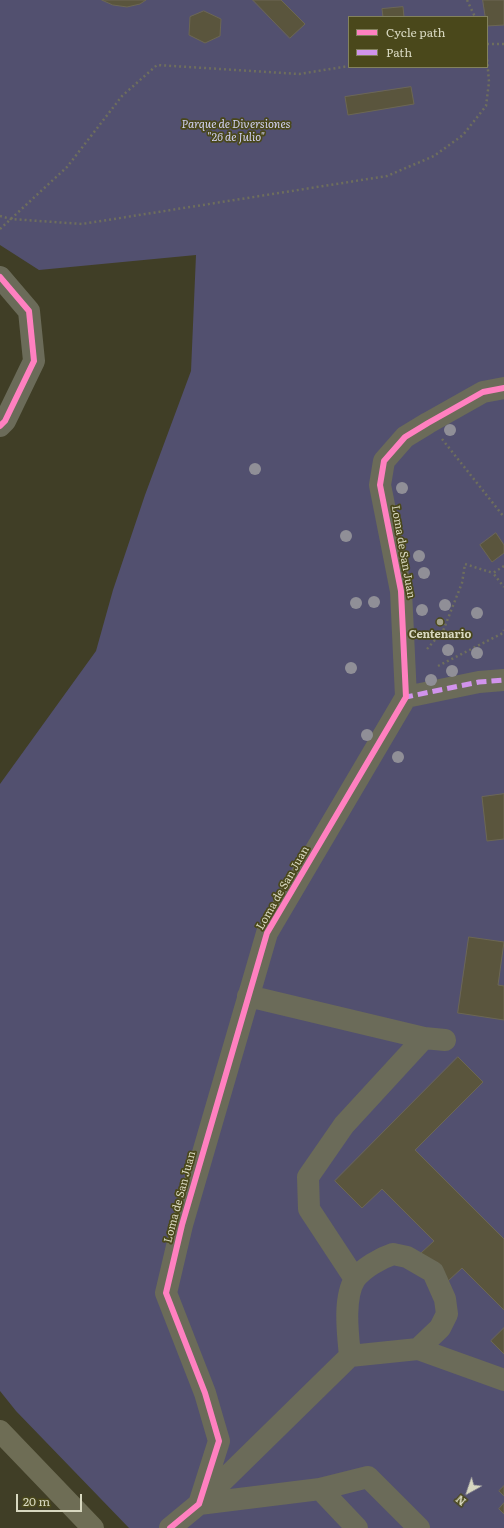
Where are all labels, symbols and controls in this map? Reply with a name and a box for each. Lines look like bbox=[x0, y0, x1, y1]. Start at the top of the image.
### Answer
legend bbox=[348, 16, 488, 68]
text: Cycle path bbox=[386, 23, 446, 41]
text: Path bbox=[386, 43, 412, 61]
park label: Parque de Diversiones "26 de Julio" bbox=[182, 118, 290, 144]
street label: Loma de San Juan bbox=[388, 504, 418, 600]
marker: Centenario bbox=[435, 617, 445, 627]
place label: Centenario bbox=[409, 628, 471, 642]
street label: Loma de San Juan bbox=[254, 844, 312, 932]
street label: Loma de San Juan bbox=[161, 1150, 199, 1244]
north arrow bbox=[448, 1472, 488, 1512]
scale bar bbox=[18, 1486, 84, 1512]
text: 20 m bbox=[23, 1492, 50, 1510]
text: N bbox=[452, 1492, 469, 1510]

